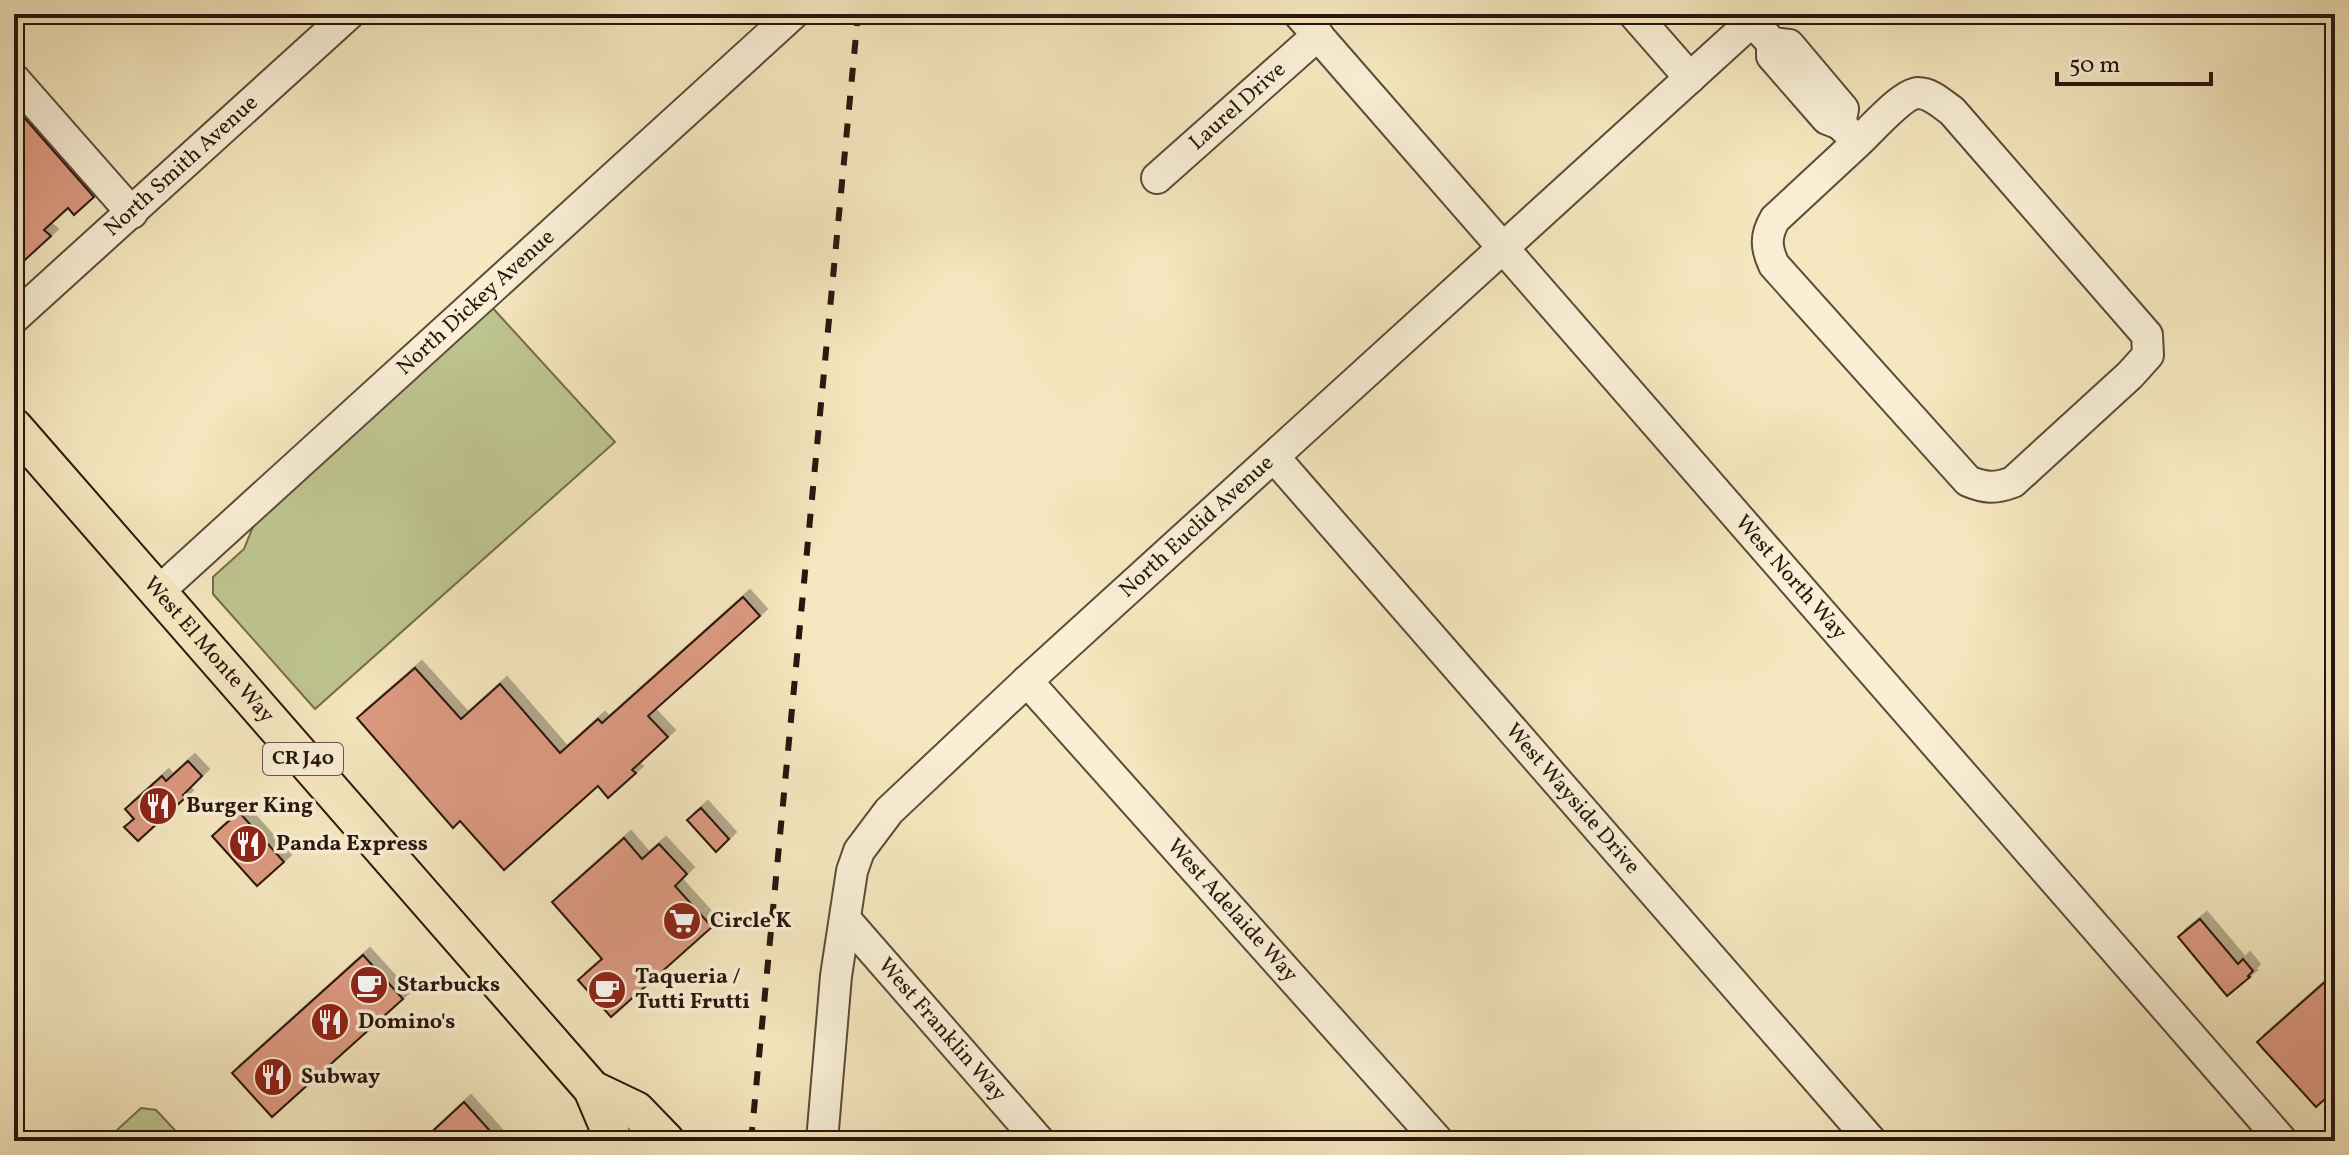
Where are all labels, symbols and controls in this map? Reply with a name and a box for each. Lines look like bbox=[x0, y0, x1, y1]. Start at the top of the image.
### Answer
scale bar bbox=[2057, 36, 2211, 86]
text: 50 m bbox=[2069, 49, 2121, 83]
street label: Laurel Drive bbox=[1183, 55, 1293, 158]
street label: North Smith Avenue bbox=[98, 88, 265, 244]
street label: North Dickey Avenue bbox=[390, 222, 562, 383]
street label: North Euclid Avenue bbox=[1112, 448, 1281, 605]
street label: West North Way bbox=[1727, 508, 1854, 647]
street label: West El Monte Way bbox=[136, 570, 282, 730]
street label: West Wayside Drive bbox=[1498, 717, 1647, 881]
road number: CR J40 bbox=[263, 743, 343, 775]
restaurant icon: Burger King bbox=[137, 785, 179, 827]
place label: Burger King bbox=[186, 791, 313, 822]
restaurant icon: Panda Express bbox=[227, 823, 269, 865]
place label: Panda Express bbox=[276, 829, 428, 860]
street label: West Adelaide Way bbox=[1159, 832, 1305, 990]
supermarket icon: Circle K bbox=[661, 900, 703, 942]
place label: Circle K bbox=[710, 906, 791, 937]
street label: West Franklin Way bbox=[870, 951, 1014, 1109]
place label: Taqueria / Tutti Frutti bbox=[635, 962, 750, 1018]
cafe icon: Starbucks bbox=[348, 964, 390, 1006]
cafe icon: Taqueria / Tutti Frutti bbox=[586, 969, 628, 1011]
place label: Starbucks bbox=[397, 970, 500, 1001]
restaurant icon: Domino's bbox=[309, 1001, 351, 1043]
place label: Domino's bbox=[358, 1007, 455, 1038]
restaurant icon: Subway bbox=[252, 1056, 294, 1098]
place label: Subway bbox=[301, 1062, 381, 1093]

